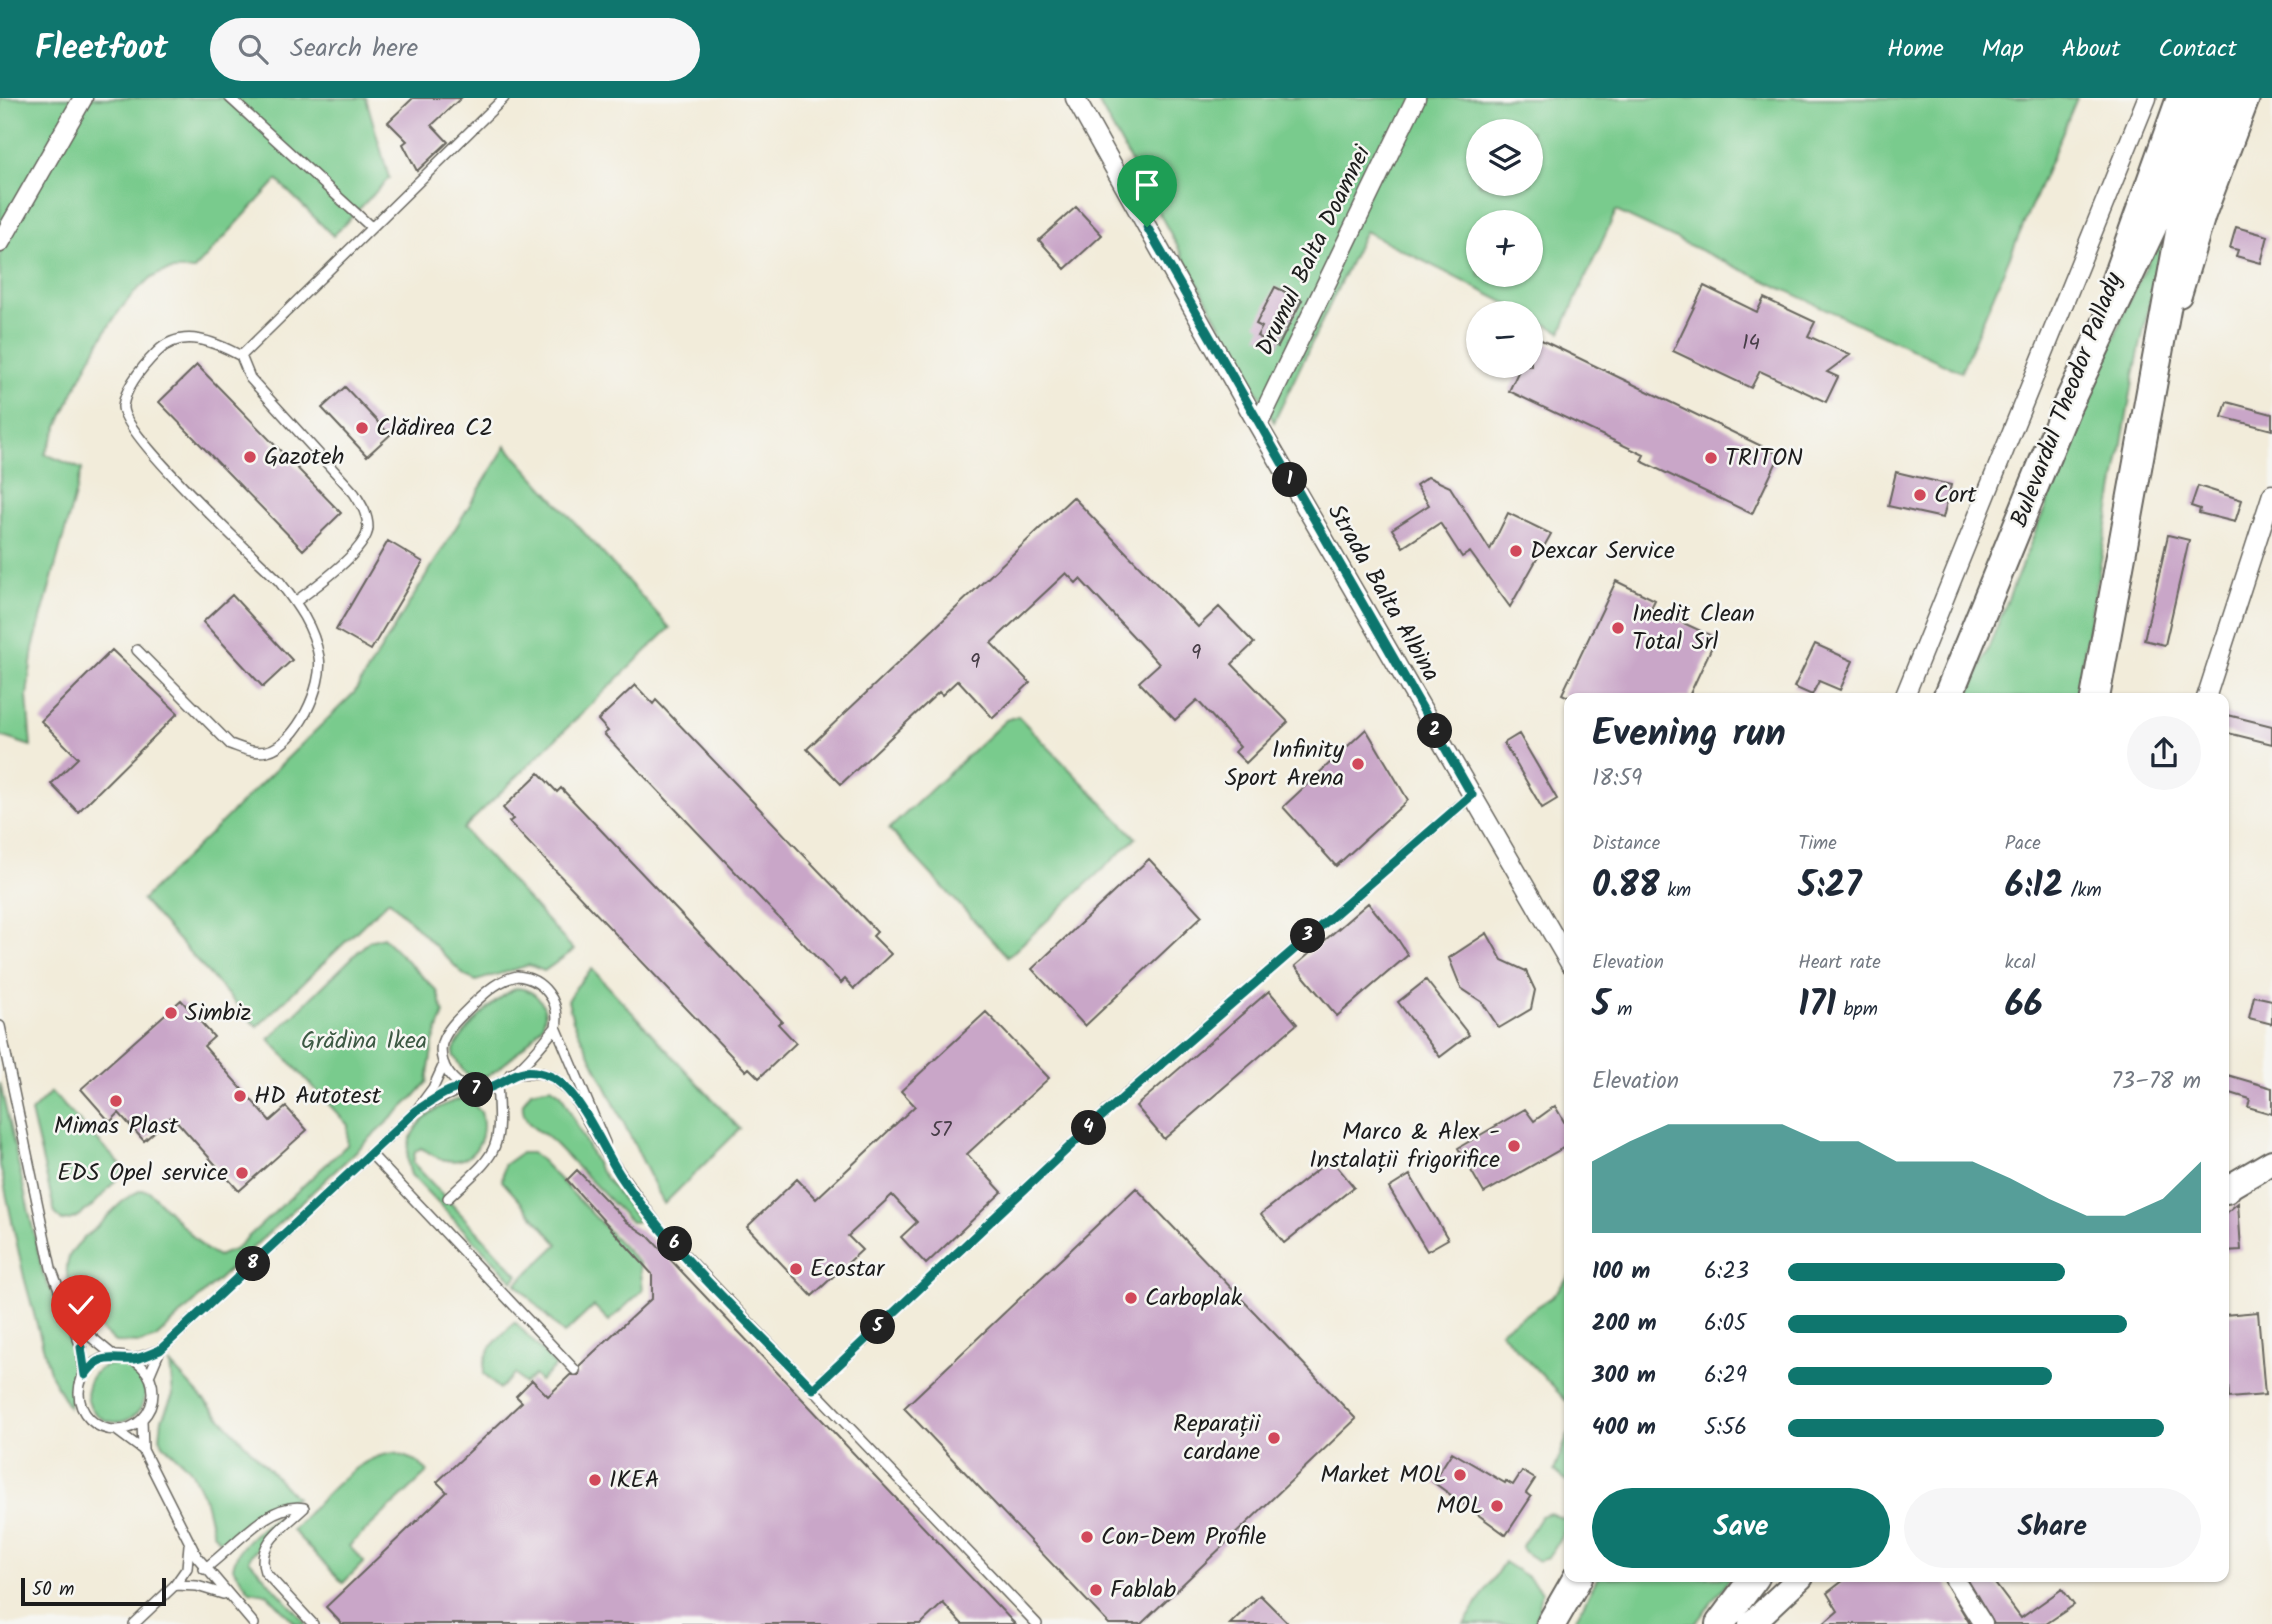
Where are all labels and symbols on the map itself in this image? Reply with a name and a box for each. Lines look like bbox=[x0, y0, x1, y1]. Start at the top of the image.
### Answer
street label: Drumul Balta Doamnei bbox=[1246, 138, 1382, 363]
pin bbox=[1117, 155, 1177, 227]
street label: Bulevardul Theodor Pallady bbox=[2000, 266, 2134, 533]
house number: 14 bbox=[1742, 327, 1760, 360]
place label: Clădirea C2 bbox=[376, 409, 493, 448]
marker: Clădirea C2 bbox=[354, 420, 370, 436]
place label: Gazoteh bbox=[264, 438, 344, 477]
place label: TRITON bbox=[1725, 439, 1803, 478]
marker: Gazoteh bbox=[242, 449, 258, 465]
marker: TRITON bbox=[1703, 450, 1719, 466]
pin: 1 bbox=[1272, 462, 1308, 498]
place label: Cort bbox=[1934, 476, 1977, 515]
marker: Cort bbox=[1912, 487, 1928, 503]
street label: Strada Balta Albina bbox=[1316, 497, 1450, 689]
place label: Dexcar Service bbox=[1530, 532, 1675, 571]
marker: Dexcar Service bbox=[1508, 543, 1524, 559]
place label: Inedit Clean Total Srl bbox=[1632, 595, 1755, 662]
marker: Inedit Clean Total Srl bbox=[1610, 620, 1626, 636]
house number: 9 bbox=[1191, 637, 1201, 670]
house number: 9 bbox=[970, 646, 980, 679]
pin: 2 bbox=[1418, 714, 1452, 748]
place label: Infinity Sport Arena bbox=[1225, 731, 1345, 798]
marker: Infinity Sport Arena bbox=[1350, 756, 1366, 772]
pin: 3 bbox=[1290, 918, 1326, 954]
place label: Simbiz bbox=[185, 994, 251, 1033]
marker: Simbiz bbox=[163, 1005, 179, 1021]
park label: Grădina Ikea bbox=[301, 1022, 427, 1061]
pin: 7 bbox=[458, 1072, 494, 1108]
place label: HD Autotest bbox=[254, 1077, 382, 1116]
marker: HD Autotest bbox=[232, 1088, 248, 1104]
marker: Mimas Plast bbox=[108, 1093, 124, 1109]
place label: Mimas Plast bbox=[54, 1107, 179, 1146]
pin: 4 bbox=[1072, 1110, 1106, 1146]
place label: Marco & Alex - Instalații frigorifice bbox=[1309, 1113, 1500, 1180]
house number: 57 bbox=[931, 1114, 953, 1147]
marker: Marco & Alex - Instalații frigorifice bbox=[1506, 1138, 1522, 1154]
place label: EDS Opel service bbox=[57, 1154, 228, 1193]
marker: EDS Opel service bbox=[234, 1165, 250, 1181]
pin: 6 bbox=[658, 1226, 692, 1262]
pin: 8 bbox=[236, 1246, 270, 1282]
place label: Ecostar bbox=[810, 1250, 886, 1289]
marker: Ecostar bbox=[788, 1261, 804, 1277]
pin bbox=[51, 1275, 111, 1347]
place label: Carboplak bbox=[1145, 1279, 1243, 1318]
marker: Carboplak bbox=[1123, 1290, 1139, 1306]
pin: 5 bbox=[860, 1310, 896, 1344]
place label: Reparații cardane bbox=[1173, 1405, 1261, 1472]
marker: Reparații cardane bbox=[1266, 1430, 1282, 1446]
place label: Market MOL bbox=[1320, 1456, 1446, 1495]
place label: IKEA bbox=[609, 1461, 659, 1500]
marker: Market MOL bbox=[1452, 1467, 1468, 1483]
marker: IKEA bbox=[587, 1472, 603, 1488]
place label: MOL bbox=[1436, 1487, 1483, 1526]
marker: MOL bbox=[1489, 1498, 1505, 1514]
place label: Con-Dem Profile bbox=[1101, 1518, 1266, 1557]
marker: Con-Dem Profile bbox=[1079, 1529, 1095, 1545]
place label: Fablab bbox=[1110, 1571, 1177, 1610]
scale bar bbox=[21, 1575, 166, 1607]
marker: Fablab bbox=[1088, 1582, 1104, 1598]

